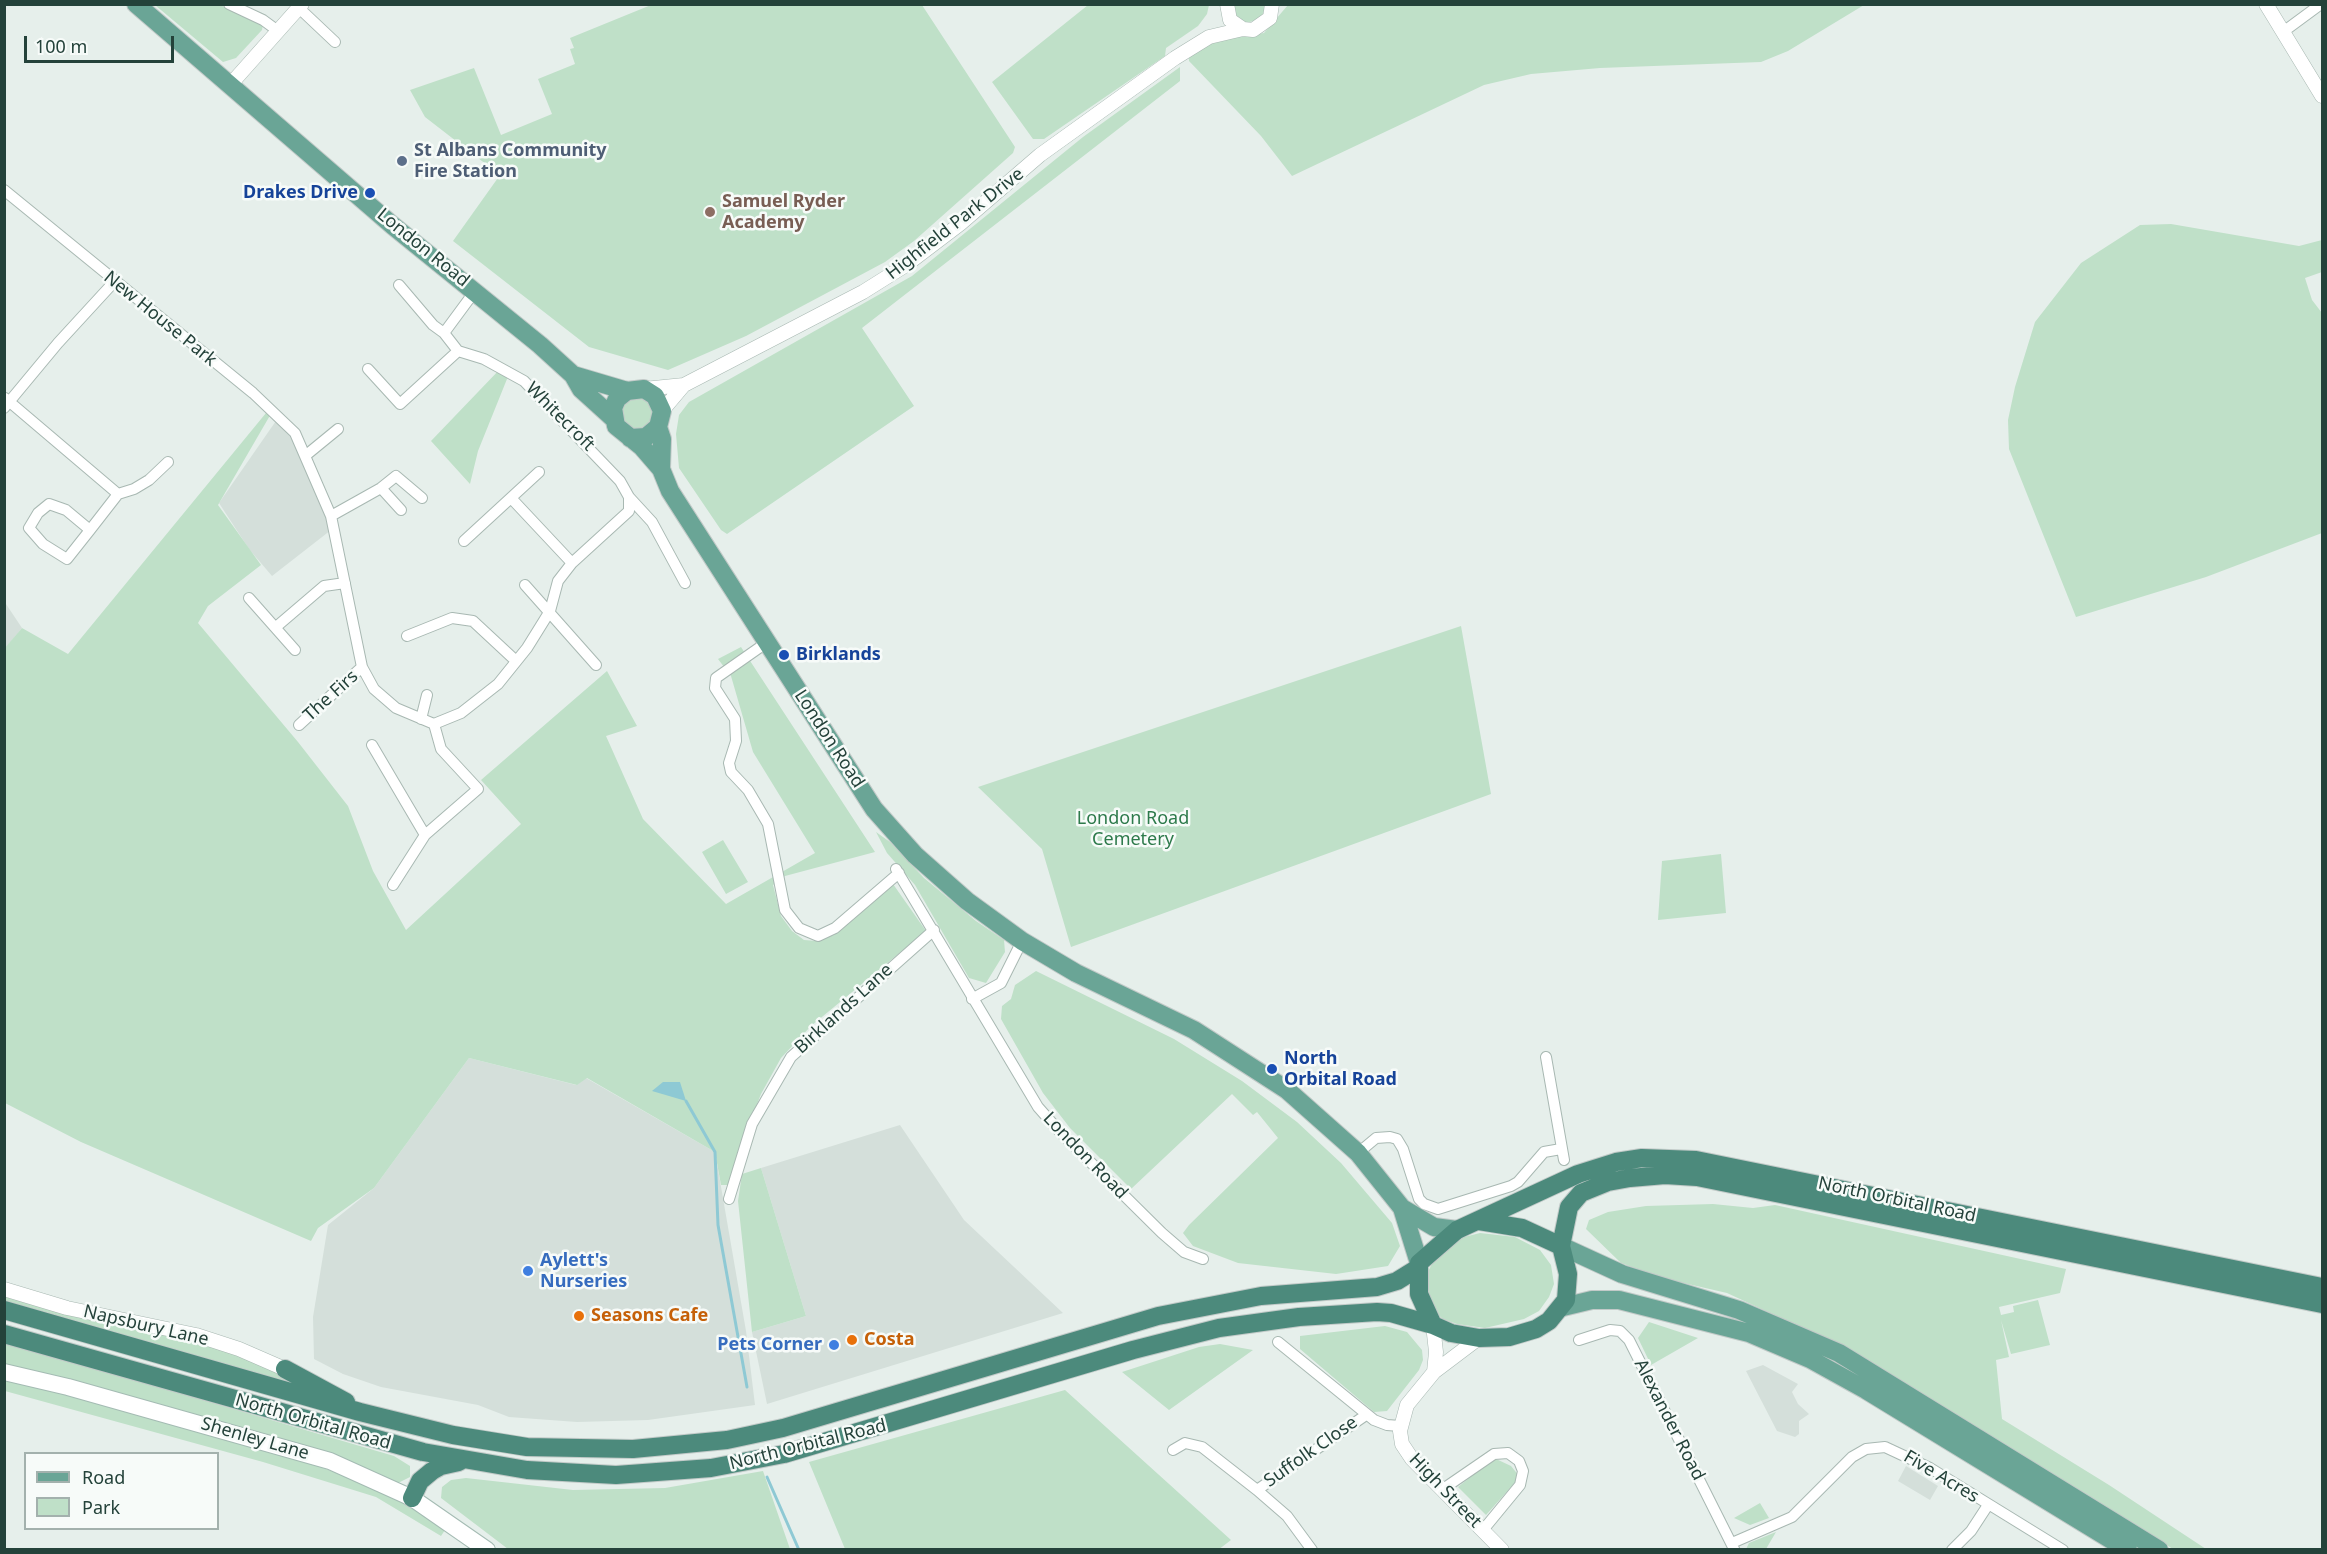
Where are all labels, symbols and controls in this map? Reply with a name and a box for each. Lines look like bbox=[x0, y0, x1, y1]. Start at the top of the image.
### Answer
scale bar bbox=[27, 24, 177, 62]
text: 100 m bbox=[35, 34, 87, 58]
place label: St Albans Community Fire Station bbox=[414, 140, 607, 182]
marker: St Albans Community Fire Station bbox=[395, 154, 409, 168]
street label: Highfield Park Drive bbox=[882, 164, 1028, 284]
place label: Drakes Drive bbox=[243, 182, 358, 204]
marker: Drakes Drive bbox=[363, 186, 377, 200]
place label: Samuel Ryder Academy bbox=[722, 191, 845, 234]
street label: London Road bbox=[373, 204, 473, 292]
marker: Samuel Ryder Academy bbox=[703, 205, 717, 219]
street label: New House Park bbox=[99, 267, 221, 371]
street label: Whitecroft bbox=[521, 378, 599, 456]
place label: Birklands bbox=[796, 644, 881, 666]
marker: Birklands bbox=[777, 648, 791, 662]
street label: The Firs bbox=[299, 666, 363, 726]
street label: London Road bbox=[789, 686, 869, 792]
park label: London Road Cemetery bbox=[1077, 808, 1189, 850]
street label: Birklands Lane bbox=[791, 959, 897, 1059]
place label: North Orbital Road bbox=[1284, 1048, 1397, 1090]
marker: North Orbital Road bbox=[1265, 1062, 1279, 1076]
street label: London Road bbox=[1038, 1108, 1132, 1204]
street label: North Orbital Road bbox=[1816, 1173, 1978, 1227]
place label: Aylett's Nurseries bbox=[540, 1250, 627, 1292]
marker: Aylett's Nurseries bbox=[521, 1264, 535, 1278]
street label: Napsbury Lane bbox=[81, 1301, 211, 1351]
place label: Seasons Cafe bbox=[591, 1305, 708, 1327]
marker: Seasons Cafe bbox=[572, 1309, 586, 1323]
place label: Costa bbox=[864, 1329, 914, 1351]
marker: Costa bbox=[845, 1333, 859, 1347]
place label: Pets Corner bbox=[717, 1334, 822, 1356]
marker: Pets Corner bbox=[827, 1338, 841, 1352]
street label: Alexander Road bbox=[1629, 1356, 1709, 1484]
street label: North Orbital Road bbox=[233, 1389, 393, 1455]
street label: Suffolk Close bbox=[1260, 1412, 1362, 1492]
street label: Shenley Lane bbox=[198, 1413, 312, 1465]
street label: North Orbital Road bbox=[727, 1415, 889, 1475]
street label: Five Acres bbox=[1899, 1446, 1983, 1508]
street label: High Street bbox=[1404, 1449, 1486, 1533]
legend bbox=[24, 1452, 219, 1530]
text: Road bbox=[82, 1465, 125, 1489]
text: Park bbox=[82, 1495, 120, 1519]

